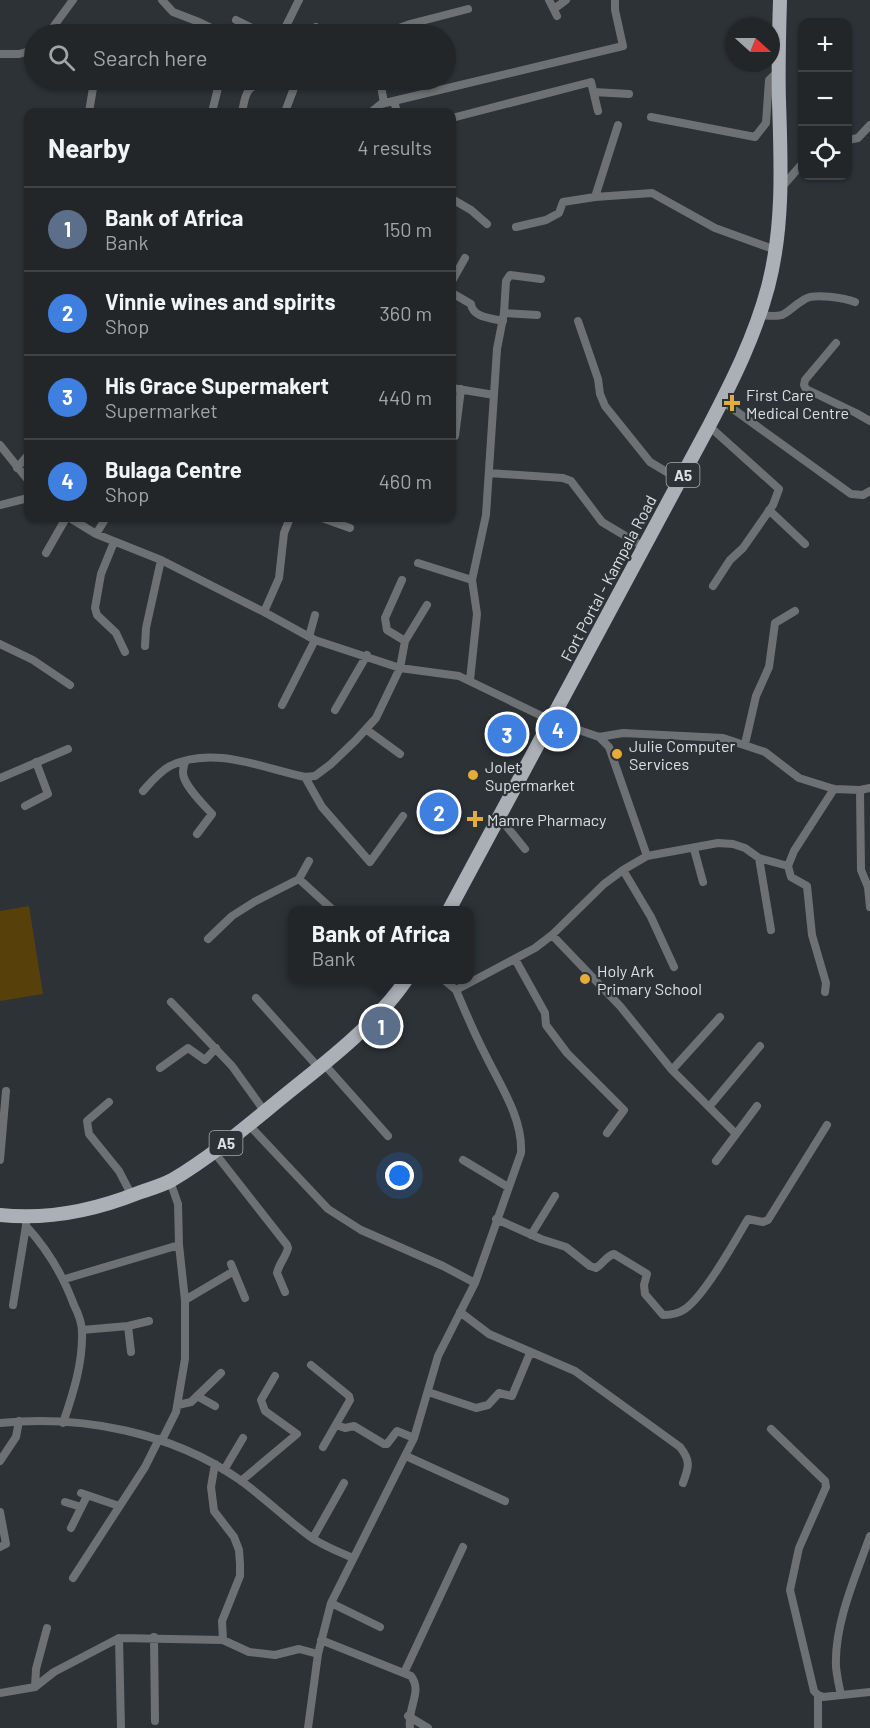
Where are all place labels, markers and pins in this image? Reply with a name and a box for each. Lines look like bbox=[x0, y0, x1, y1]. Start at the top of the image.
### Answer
place label: First Care Medical Centre bbox=[746, 385, 849, 422]
marker: First Care Medical Centre bbox=[723, 394, 741, 412]
pin: 4 bbox=[538, 706, 578, 752]
pin: 3 bbox=[488, 712, 526, 756]
place label: Julie Computer Services bbox=[629, 736, 735, 773]
marker: Julie Computer Services bbox=[610, 747, 624, 761]
place label: Jolet Supermarket bbox=[485, 757, 575, 794]
marker: Jolet Supermarket bbox=[466, 768, 480, 782]
pin: 2 bbox=[420, 790, 458, 834]
place label: Mamre Pharmacy bbox=[487, 810, 607, 829]
marker: Mamre Pharmacy bbox=[468, 812, 482, 826]
place label: Holy Ark Primary School bbox=[597, 961, 702, 998]
marker: Holy Ark Primary School bbox=[578, 972, 592, 986]
pin: 1 bbox=[362, 1004, 400, 1048]

